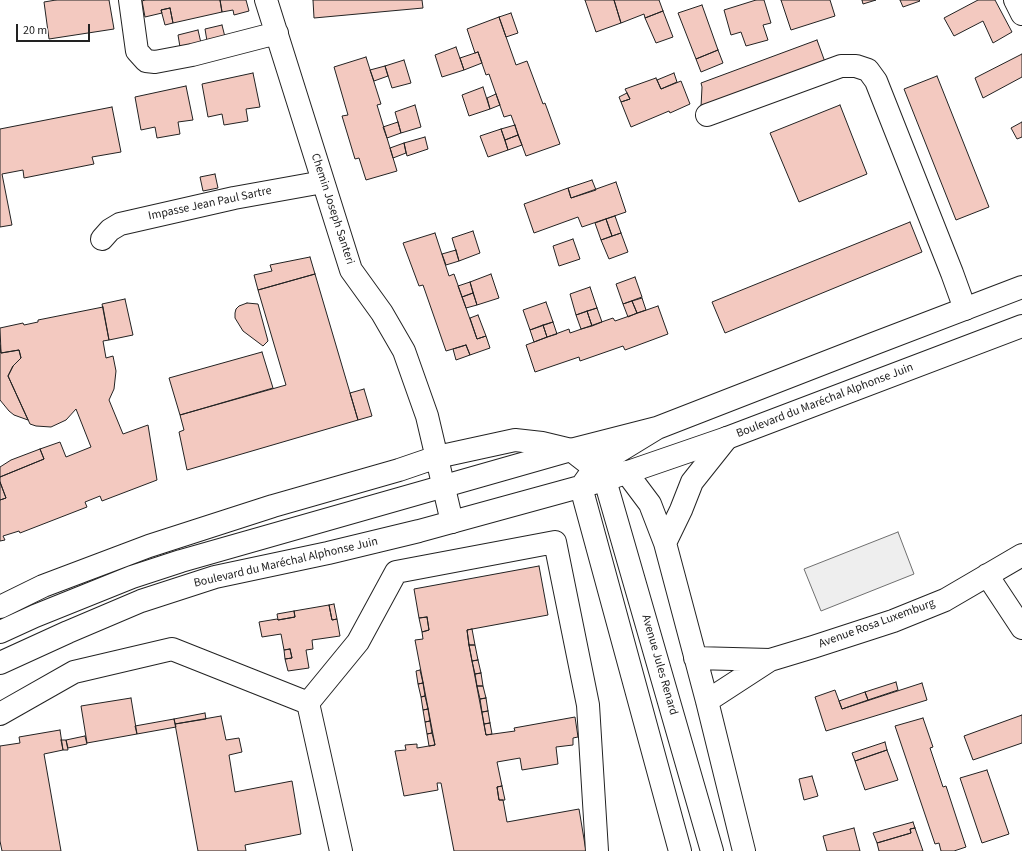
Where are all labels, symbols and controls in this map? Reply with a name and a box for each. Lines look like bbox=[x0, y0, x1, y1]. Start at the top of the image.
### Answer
scale bar bbox=[18, 16, 92, 42]
text: 20 m bbox=[23, 22, 47, 39]
street label: Chemin Joseph Santeri bbox=[307, 152, 357, 266]
street label: Impasse Jean Paul Sartre bbox=[147, 184, 273, 224]
street label: Boulevard du Maréchal Alphonse Juin bbox=[734, 360, 916, 442]
street label: Boulevard du Maréchal Alphonse Juin bbox=[193, 535, 379, 591]
street label: Avenue Rosa Luxemburg bbox=[817, 596, 937, 652]
street label: Avenue Jules Renard bbox=[638, 613, 680, 717]

